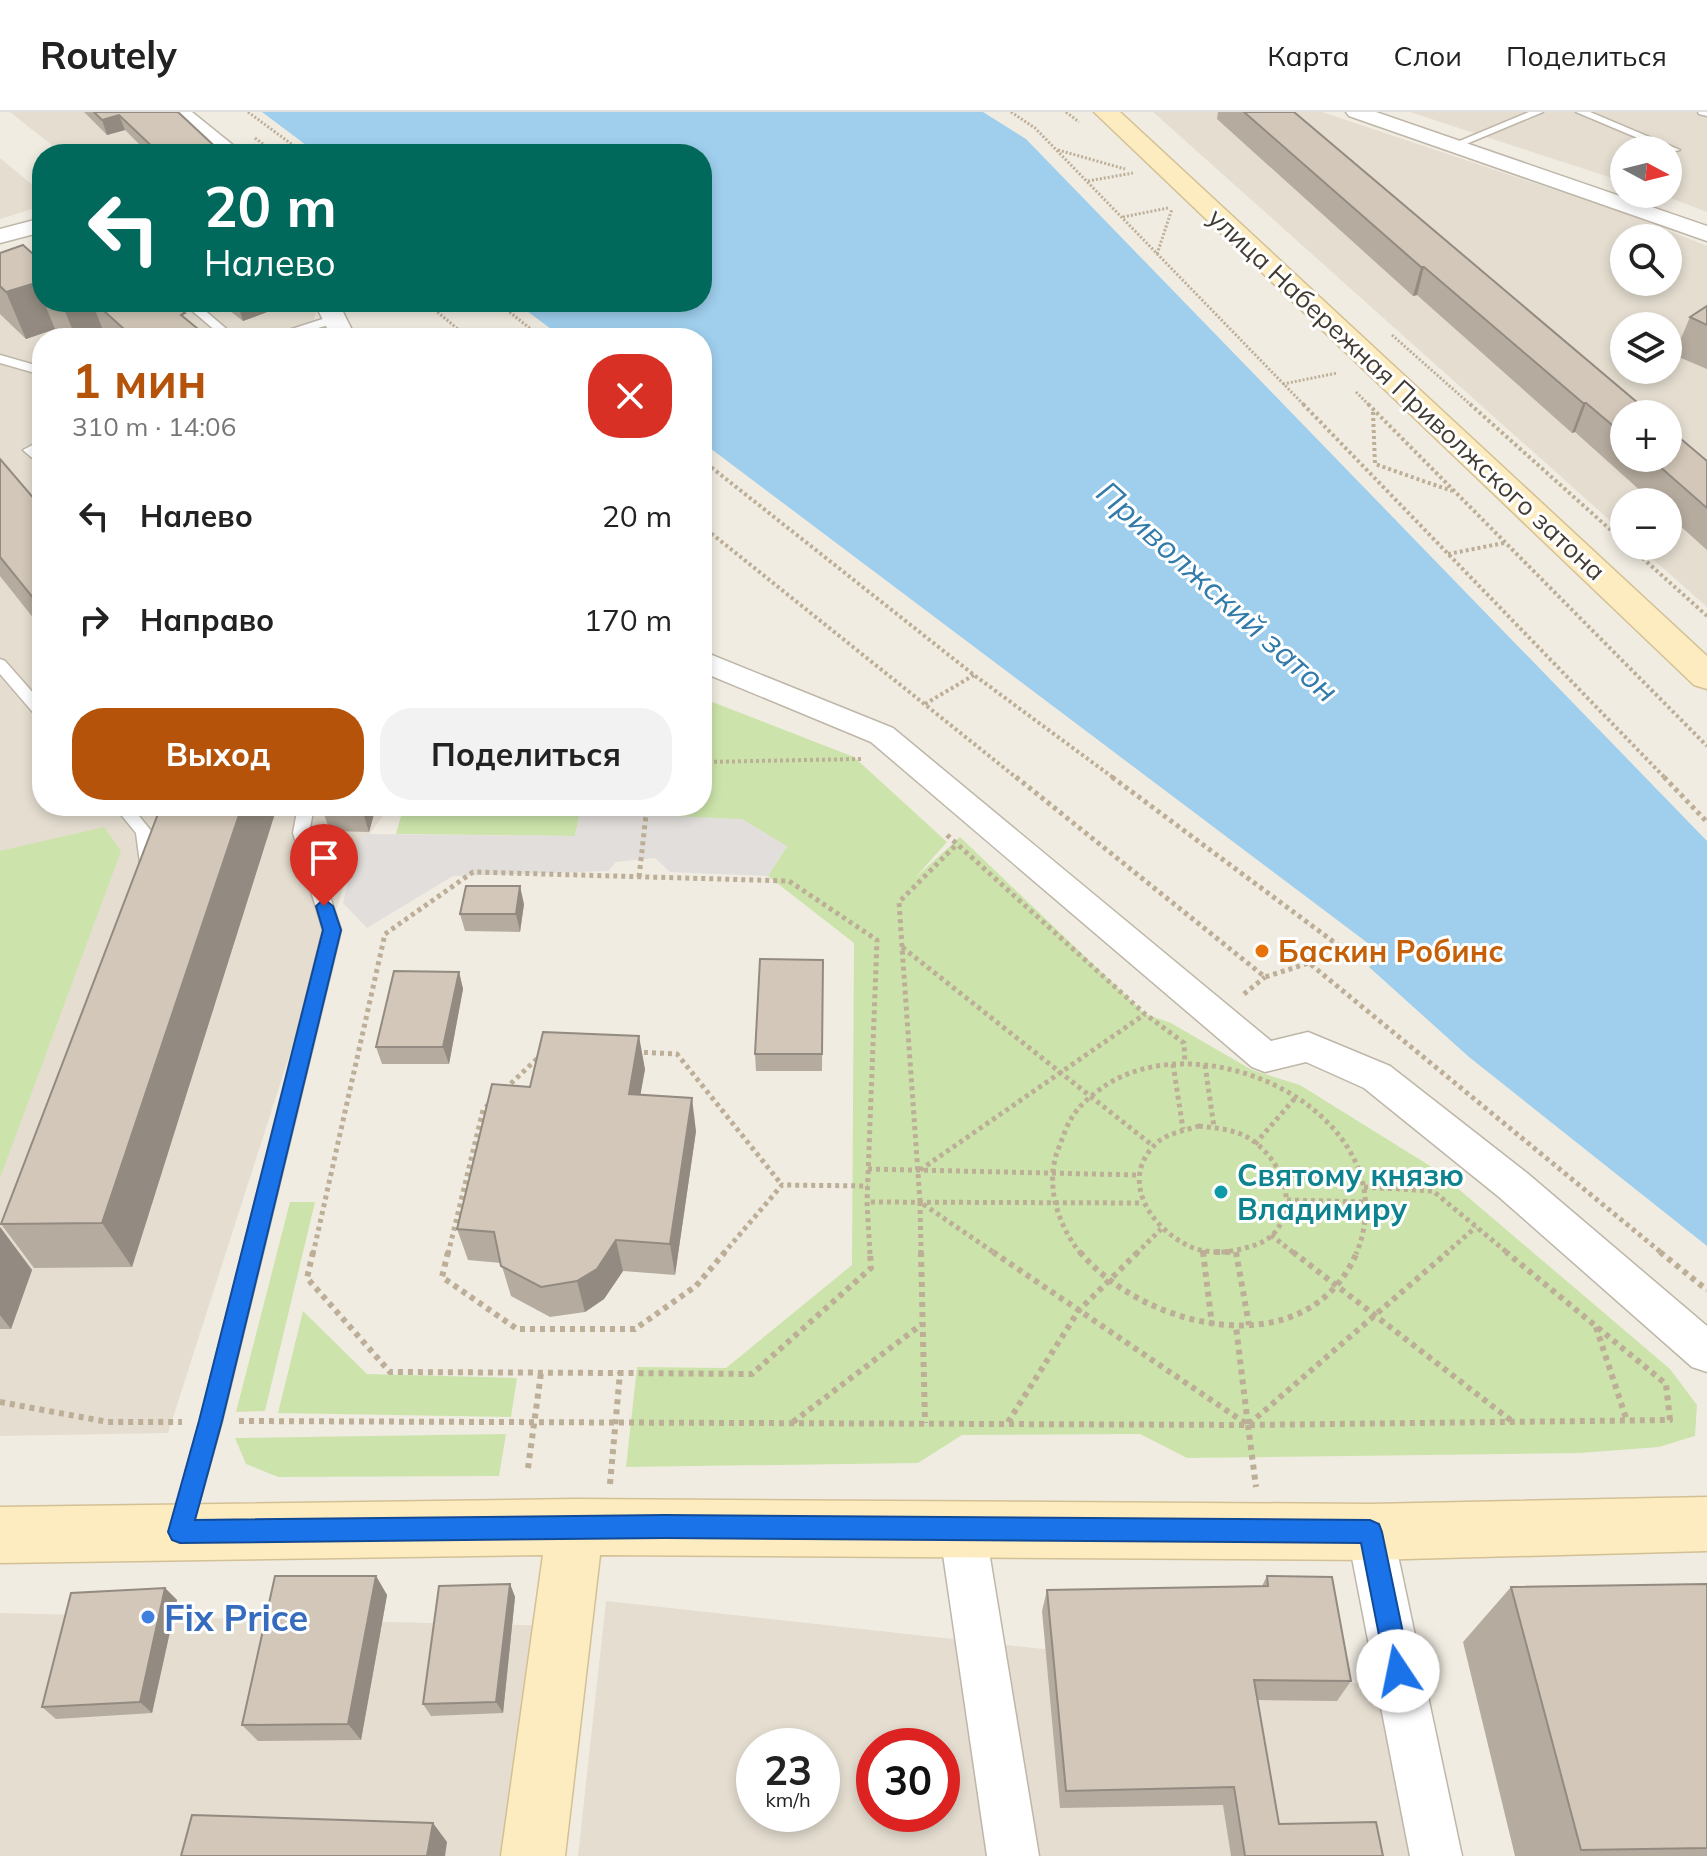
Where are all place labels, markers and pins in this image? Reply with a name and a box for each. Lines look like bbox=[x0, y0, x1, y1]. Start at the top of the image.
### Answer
pin bbox=[290, 824, 358, 906]
place label: Баскин Робинс bbox=[1278, 932, 1504, 970]
marker: Баскин Робинс bbox=[1253, 942, 1271, 960]
place label: Святому князю Владимиру bbox=[1237, 1156, 1464, 1228]
marker: Святому князю Владимиру bbox=[1212, 1183, 1230, 1201]
place label: Fix Price bbox=[164, 1595, 308, 1640]
marker: Fix Price bbox=[139, 1608, 157, 1626]

